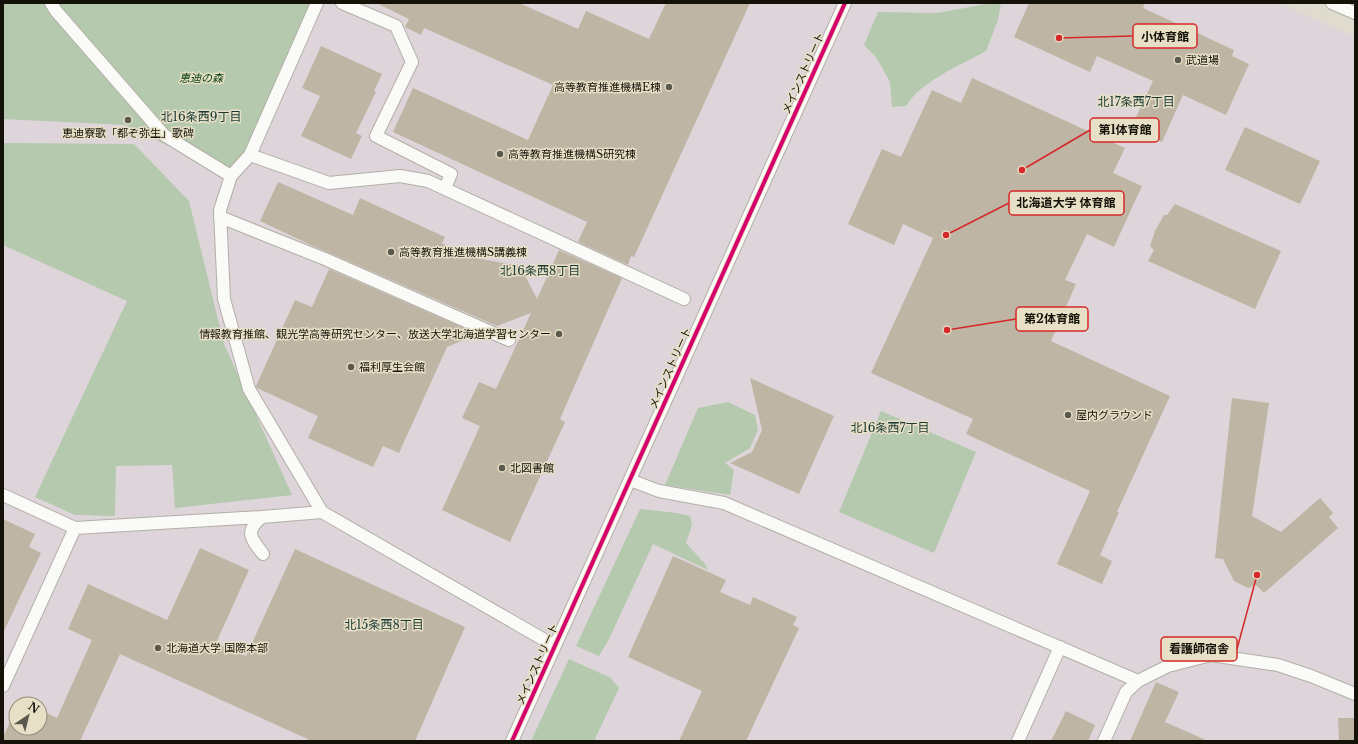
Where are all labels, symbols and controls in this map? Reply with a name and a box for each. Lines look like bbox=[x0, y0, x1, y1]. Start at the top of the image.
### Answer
callout: 小体育館 bbox=[1133, 24, 1197, 48]
text: 小体育館 bbox=[1141, 29, 1189, 44]
street label: メインストリート bbox=[779, 30, 827, 116]
place label: 武道場 bbox=[1186, 53, 1219, 67]
marker: 武道場 bbox=[1173, 55, 1183, 65]
park label: 恵迪の森 bbox=[179, 71, 224, 85]
place label: 高等教育推進機構E棟 bbox=[554, 80, 661, 94]
marker: 高等教育推進機構E棟 bbox=[664, 82, 674, 92]
district label: 北17条西7丁目 bbox=[1097, 94, 1175, 109]
district label: 北16条西9丁目 bbox=[161, 109, 241, 124]
marker: 恵迪寮歌「都ぞ弥生」歌碑 bbox=[123, 115, 133, 125]
callout: 第1体育館 bbox=[1090, 118, 1159, 142]
text: 第1体育館 bbox=[1098, 122, 1152, 137]
place label: 恵迪寮歌「都ぞ弥生」歌碑 bbox=[62, 126, 194, 140]
place label: 高等教育推進機構S研究棟 bbox=[508, 147, 636, 161]
marker: 高等教育推進機構S研究棟 bbox=[495, 149, 505, 159]
callout: 北海道大学 体育館 bbox=[1009, 191, 1124, 215]
text: 北海道大学 体育館 bbox=[1016, 195, 1116, 210]
place label: 高等教育推進機構S講義棟 bbox=[399, 245, 527, 259]
marker: 高等教育推進機構S講義棟 bbox=[386, 247, 396, 257]
district label: 北16条西8丁目 bbox=[500, 263, 580, 278]
callout: 第2体育館 bbox=[1016, 307, 1088, 331]
text: 第2体育館 bbox=[1024, 311, 1080, 326]
street label: メインストリート bbox=[646, 325, 694, 411]
place label: 情報教育推館、観光学高等研究センター、放送大学北海道学習センター bbox=[199, 327, 551, 341]
marker: 情報教育推館、観光学高等研究センター、放送大学北海道学習センター bbox=[554, 329, 564, 339]
place label: 福利厚生会館 bbox=[359, 360, 425, 374]
marker: 福利厚生会館 bbox=[346, 362, 356, 372]
place label: 屋内グラウンド bbox=[1076, 408, 1153, 422]
marker: 屋内グラウンド bbox=[1063, 410, 1073, 420]
district label: 北16条西7丁目 bbox=[850, 420, 930, 435]
place label: 北図書館 bbox=[510, 461, 554, 475]
marker: 北図書館 bbox=[497, 463, 507, 473]
district label: 北15条西8丁目 bbox=[344, 617, 424, 632]
street label: メインストリート bbox=[513, 621, 561, 707]
callout: 看護師宿舎 bbox=[1161, 637, 1237, 661]
place label: 北海道大学 国際本部 bbox=[166, 641, 268, 655]
text: 看護師宿舎 bbox=[1169, 641, 1229, 656]
marker: 北海道大学 国際本部 bbox=[153, 643, 163, 653]
north arrow bbox=[8, 696, 48, 736]
text: N bbox=[25, 699, 43, 717]

